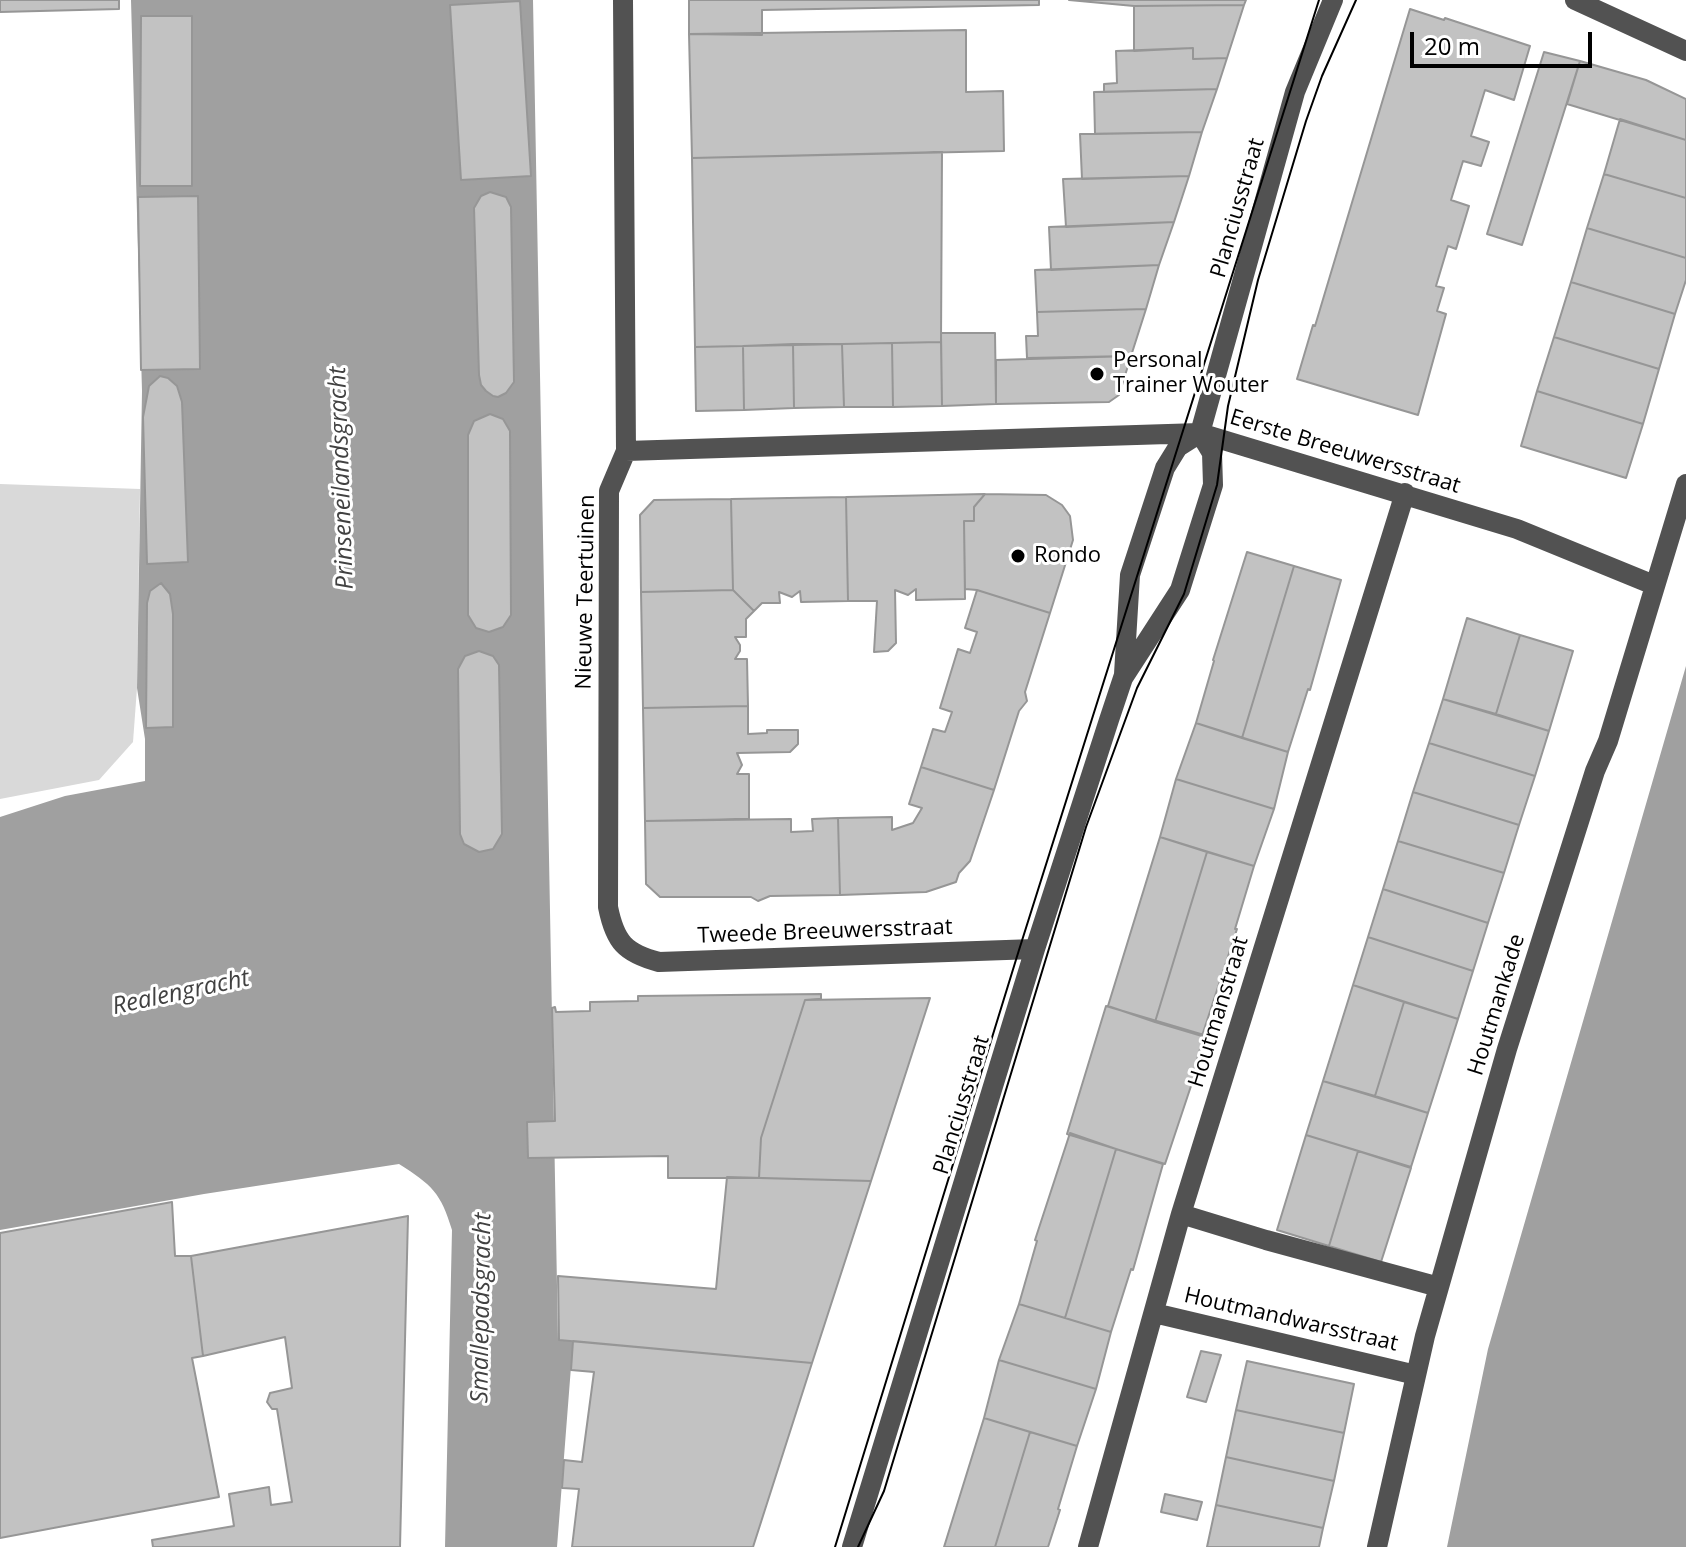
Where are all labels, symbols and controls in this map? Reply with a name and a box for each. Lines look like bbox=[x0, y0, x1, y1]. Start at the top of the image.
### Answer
scale bar bbox=[1414, 16, 1596, 66]
text: 20 m bbox=[1424, 29, 1480, 62]
street label: Planciusstraat bbox=[1205, 135, 1271, 281]
place label: Personal Trainer Wouter bbox=[1113, 348, 1269, 400]
marker: Personal Trainer Wouter bbox=[1088, 365, 1106, 383]
water label: Prinseneilandsgracht bbox=[324, 366, 360, 590]
street label: Eerste Breeuwersstraat bbox=[1226, 404, 1464, 500]
street label: Nieuwe Teertuinen bbox=[571, 494, 601, 690]
place label: Rondo bbox=[1034, 543, 1101, 569]
marker: Rondo bbox=[1009, 547, 1027, 565]
street label: Tweede Breeuwersstraat bbox=[697, 914, 953, 950]
street label: Houtmankade bbox=[1463, 931, 1531, 1079]
street label: Houtmanstraat bbox=[1184, 933, 1254, 1091]
water label: Realengracht bbox=[110, 964, 252, 1022]
street label: Planciusstraat bbox=[928, 1032, 996, 1178]
water label: Smallepadsgracht bbox=[466, 1213, 498, 1403]
street label: Houtmandwarsstraat bbox=[1181, 1283, 1401, 1357]

